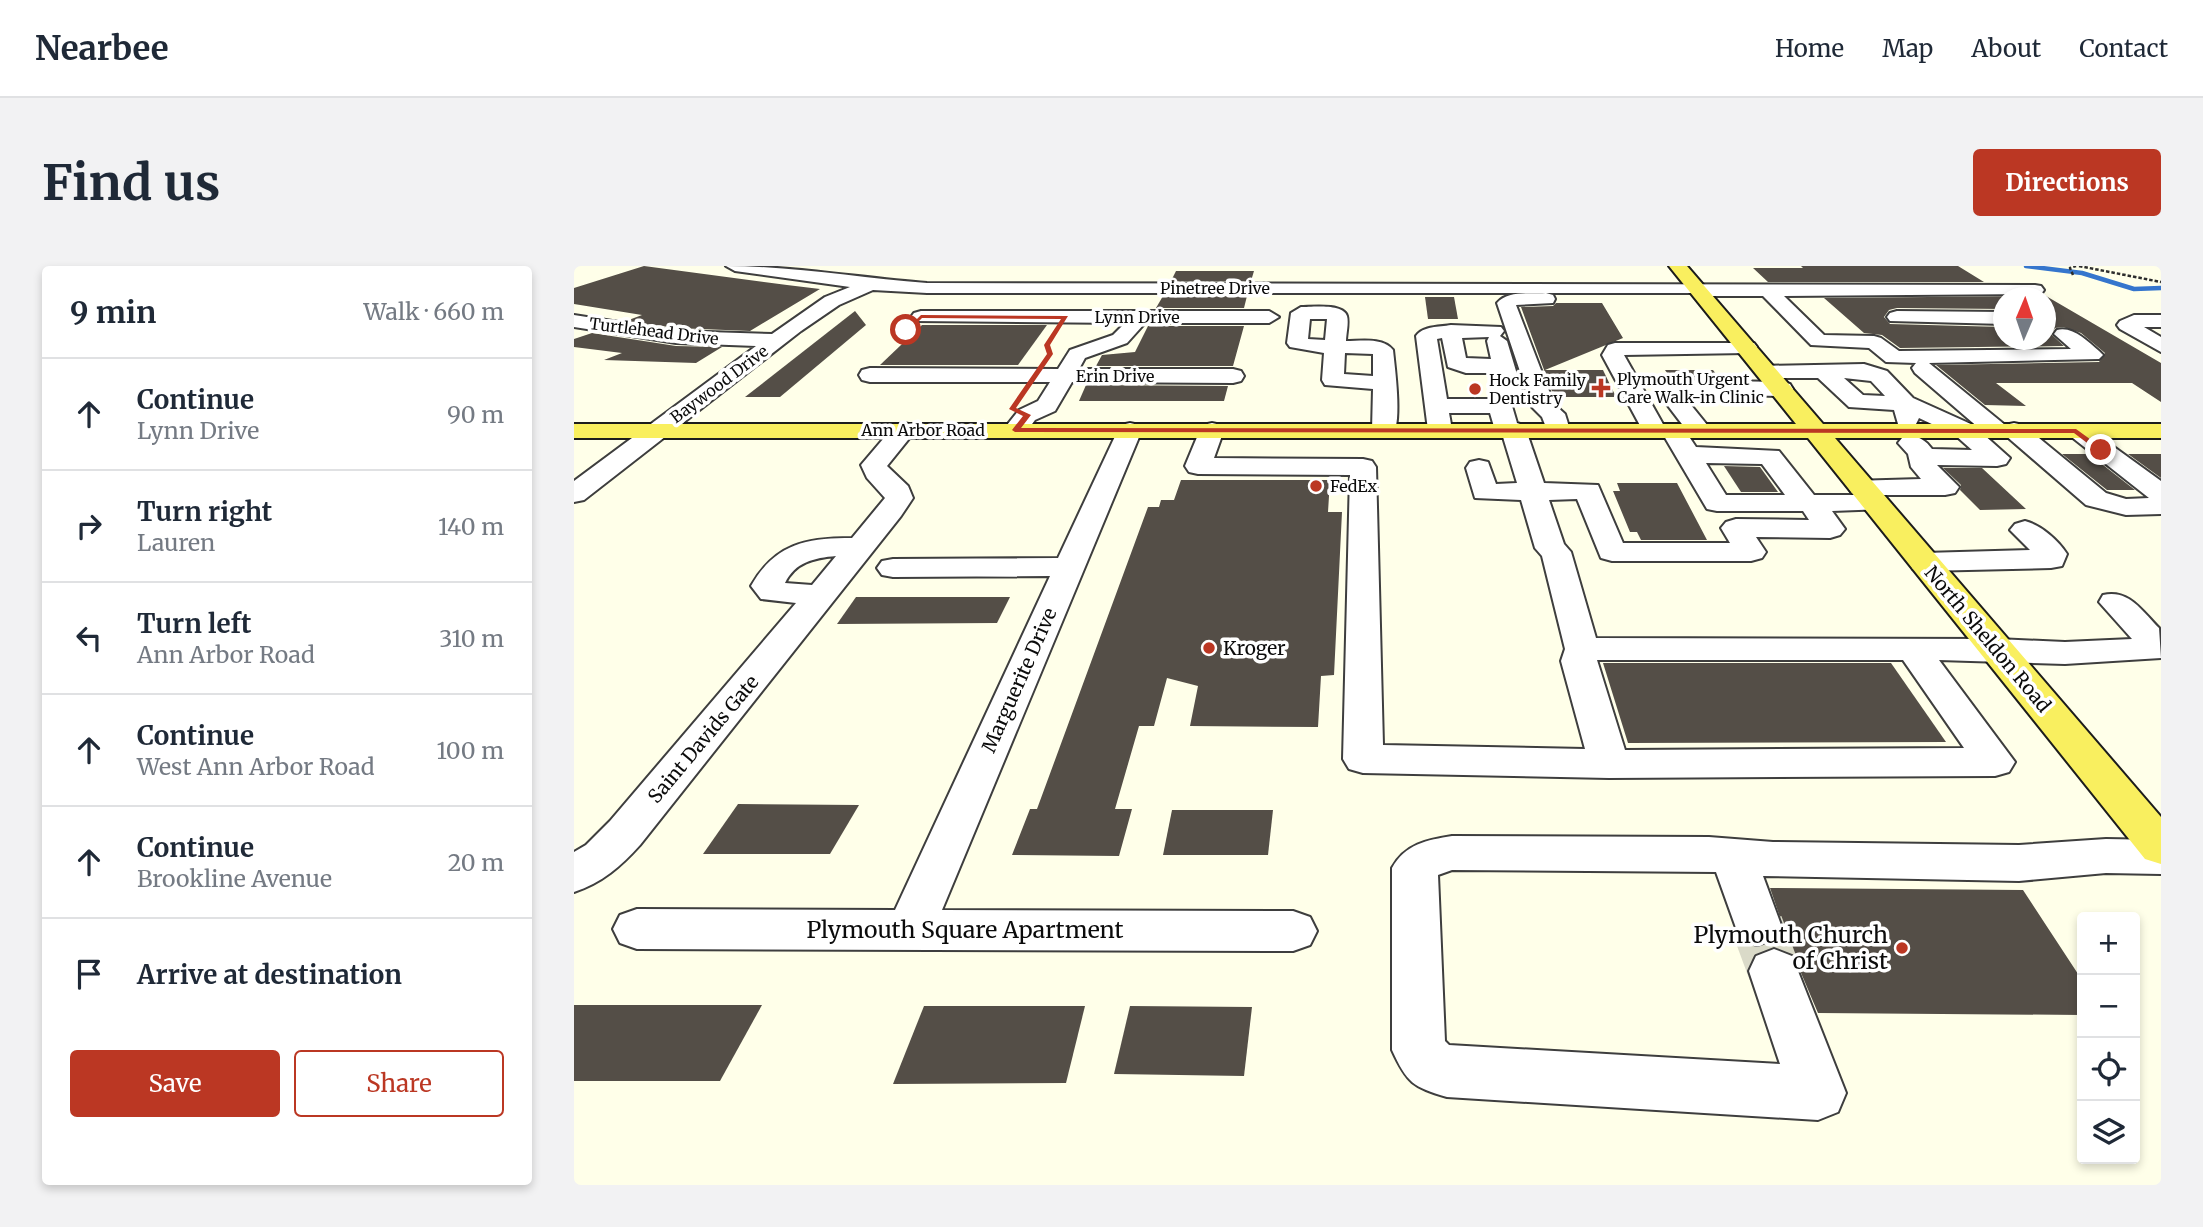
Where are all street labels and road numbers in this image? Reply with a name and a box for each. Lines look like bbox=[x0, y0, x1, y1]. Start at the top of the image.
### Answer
street label: Pinetree Drive bbox=[1160, 278, 1270, 298]
street label: Lynn Drive bbox=[1095, 307, 1179, 327]
street label: Turtlehead Drive bbox=[588, 313, 720, 349]
street label: Baywood Drive bbox=[666, 341, 772, 427]
street label: Erin Drive bbox=[1076, 366, 1154, 386]
street label: Ann Arbor Road bbox=[860, 420, 985, 440]
street label: North Sheldon Road bbox=[1920, 561, 2056, 717]
street label: Marguerite Drive bbox=[976, 604, 1062, 756]
street label: Saint Davids Gate bbox=[643, 670, 764, 808]
street label: Plymouth Square Apartment bbox=[807, 915, 1123, 944]

